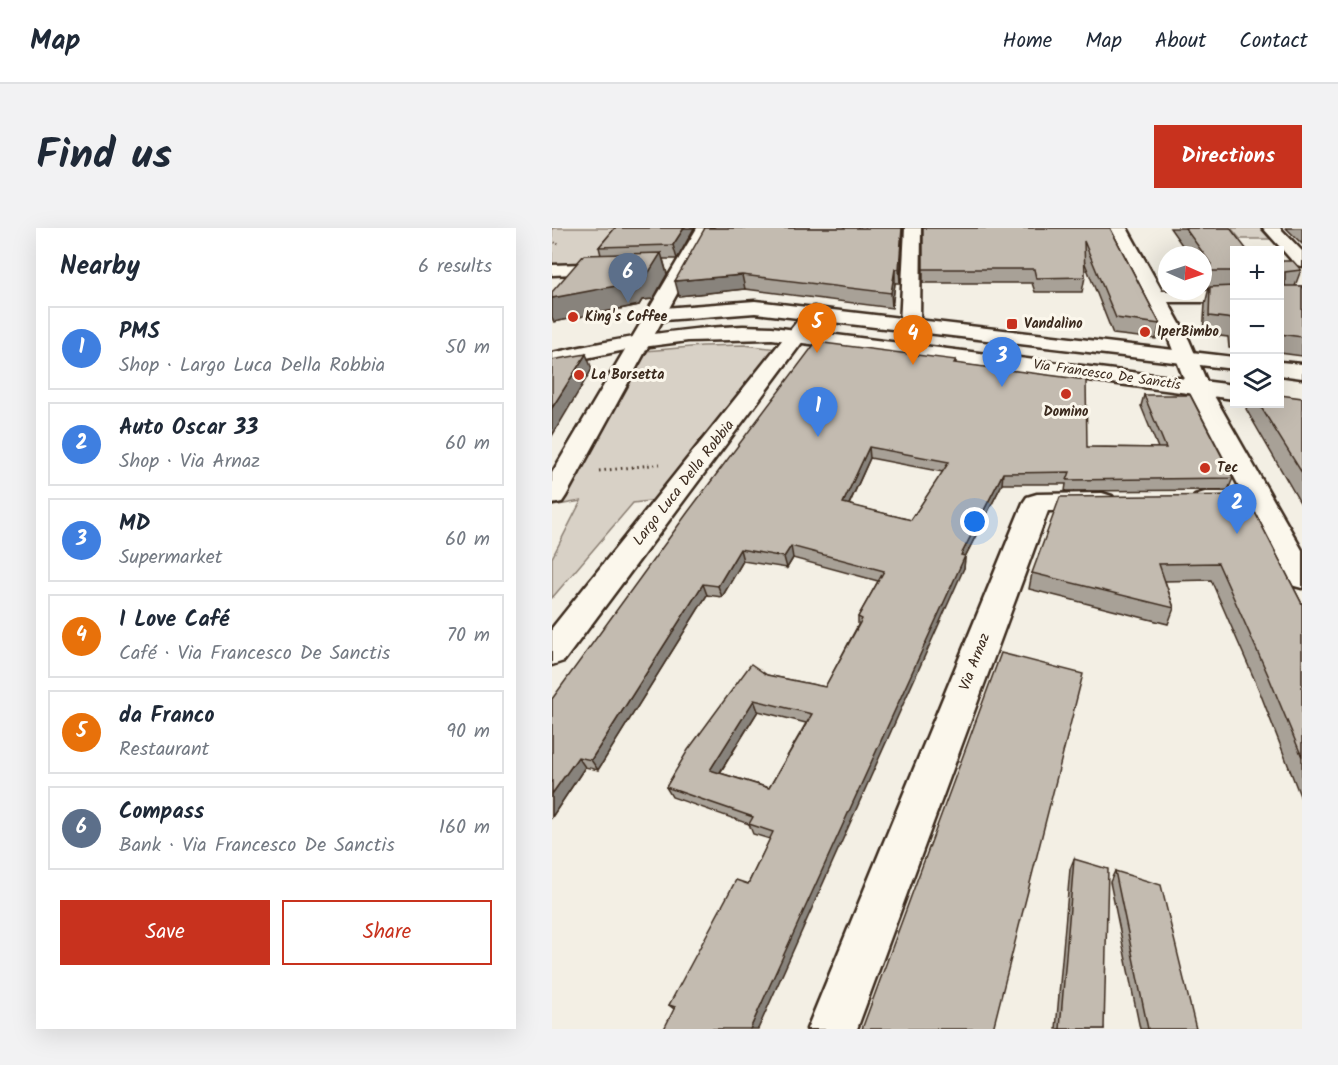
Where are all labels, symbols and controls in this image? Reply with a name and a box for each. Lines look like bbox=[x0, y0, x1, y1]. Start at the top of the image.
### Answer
text: Map bbox=[30, 19, 81, 64]
text: Home bbox=[1003, 25, 1052, 58]
text: Map bbox=[1085, 25, 1122, 58]
text: About bbox=[1155, 25, 1206, 58]
text: Contact bbox=[1239, 25, 1308, 58]
text: Find us bbox=[36, 123, 172, 190]
button: Directions bbox=[1154, 125, 1302, 188]
text: Nearby bbox=[60, 246, 140, 288]
north arrow bbox=[1158, 246, 1212, 300]
map controls bbox=[1230, 246, 1284, 408]
button: + bbox=[1230, 246, 1284, 300]
text: 6 results bbox=[418, 251, 492, 283]
pin: 6 bbox=[608, 254, 648, 303]
button: − bbox=[1230, 300, 1284, 354]
pin: 5 bbox=[798, 304, 836, 353]
place label: King's Coffee bbox=[585, 306, 668, 328]
marker: King's Coffee bbox=[566, 310, 580, 324]
place label: Vandalino bbox=[1024, 313, 1083, 335]
text: PMS bbox=[119, 315, 160, 350]
pin: 4 bbox=[894, 316, 932, 365]
marker: Vandalino bbox=[1005, 317, 1019, 331]
place label: IperBimbo bbox=[1157, 321, 1220, 343]
marker: IperBimbo bbox=[1138, 325, 1152, 339]
text: 1 bbox=[78, 332, 85, 364]
text: 50 m bbox=[445, 332, 490, 364]
pin: 3 bbox=[982, 338, 1022, 387]
text: Shop · Largo Luca Della Robbia bbox=[119, 350, 385, 382]
street label: Via Francesco De Sanctis bbox=[1032, 354, 1182, 396]
button: layers bbox=[1230, 354, 1284, 408]
place label: La Borsetta bbox=[591, 364, 665, 386]
marker: La Borsetta bbox=[572, 368, 586, 382]
marker: Domino bbox=[1059, 387, 1073, 401]
pin: 1 bbox=[798, 388, 838, 437]
place label: Domino bbox=[1044, 401, 1089, 423]
text: Auto Oscar 33 bbox=[119, 411, 258, 446]
street label: Largo Luca Della Robbia bbox=[627, 415, 741, 551]
text: 2 bbox=[76, 428, 87, 460]
text: 60 m bbox=[445, 428, 490, 460]
text: Shop · Via Arnaz bbox=[119, 446, 260, 478]
place label: Tec bbox=[1217, 457, 1238, 479]
marker: Tec bbox=[1198, 461, 1212, 475]
pin: 2 bbox=[1218, 484, 1256, 534]
text: MD bbox=[119, 507, 150, 542]
your location bbox=[960, 507, 989, 536]
text: 3 bbox=[76, 524, 87, 556]
text: 60 m bbox=[445, 524, 490, 556]
text: Supermarket bbox=[119, 542, 222, 574]
text: I Love Café bbox=[119, 603, 229, 638]
text: 4 bbox=[76, 620, 87, 652]
text: 70 m bbox=[447, 620, 490, 652]
street label: Via Arnaz bbox=[953, 629, 997, 694]
text: Café · Via Francesco De Sanctis bbox=[119, 638, 390, 670]
text: da Franco bbox=[119, 699, 215, 734]
text: 5 bbox=[76, 716, 87, 748]
text: 90 m bbox=[446, 716, 490, 748]
text: Restaurant bbox=[119, 734, 209, 766]
text: Compass bbox=[119, 795, 204, 830]
text: 6 bbox=[76, 812, 87, 844]
text: 160 m bbox=[439, 812, 490, 844]
text: Bank · Via Francesco De Sanctis bbox=[119, 830, 395, 862]
button: Save bbox=[60, 900, 270, 965]
button: Share bbox=[282, 900, 492, 965]

